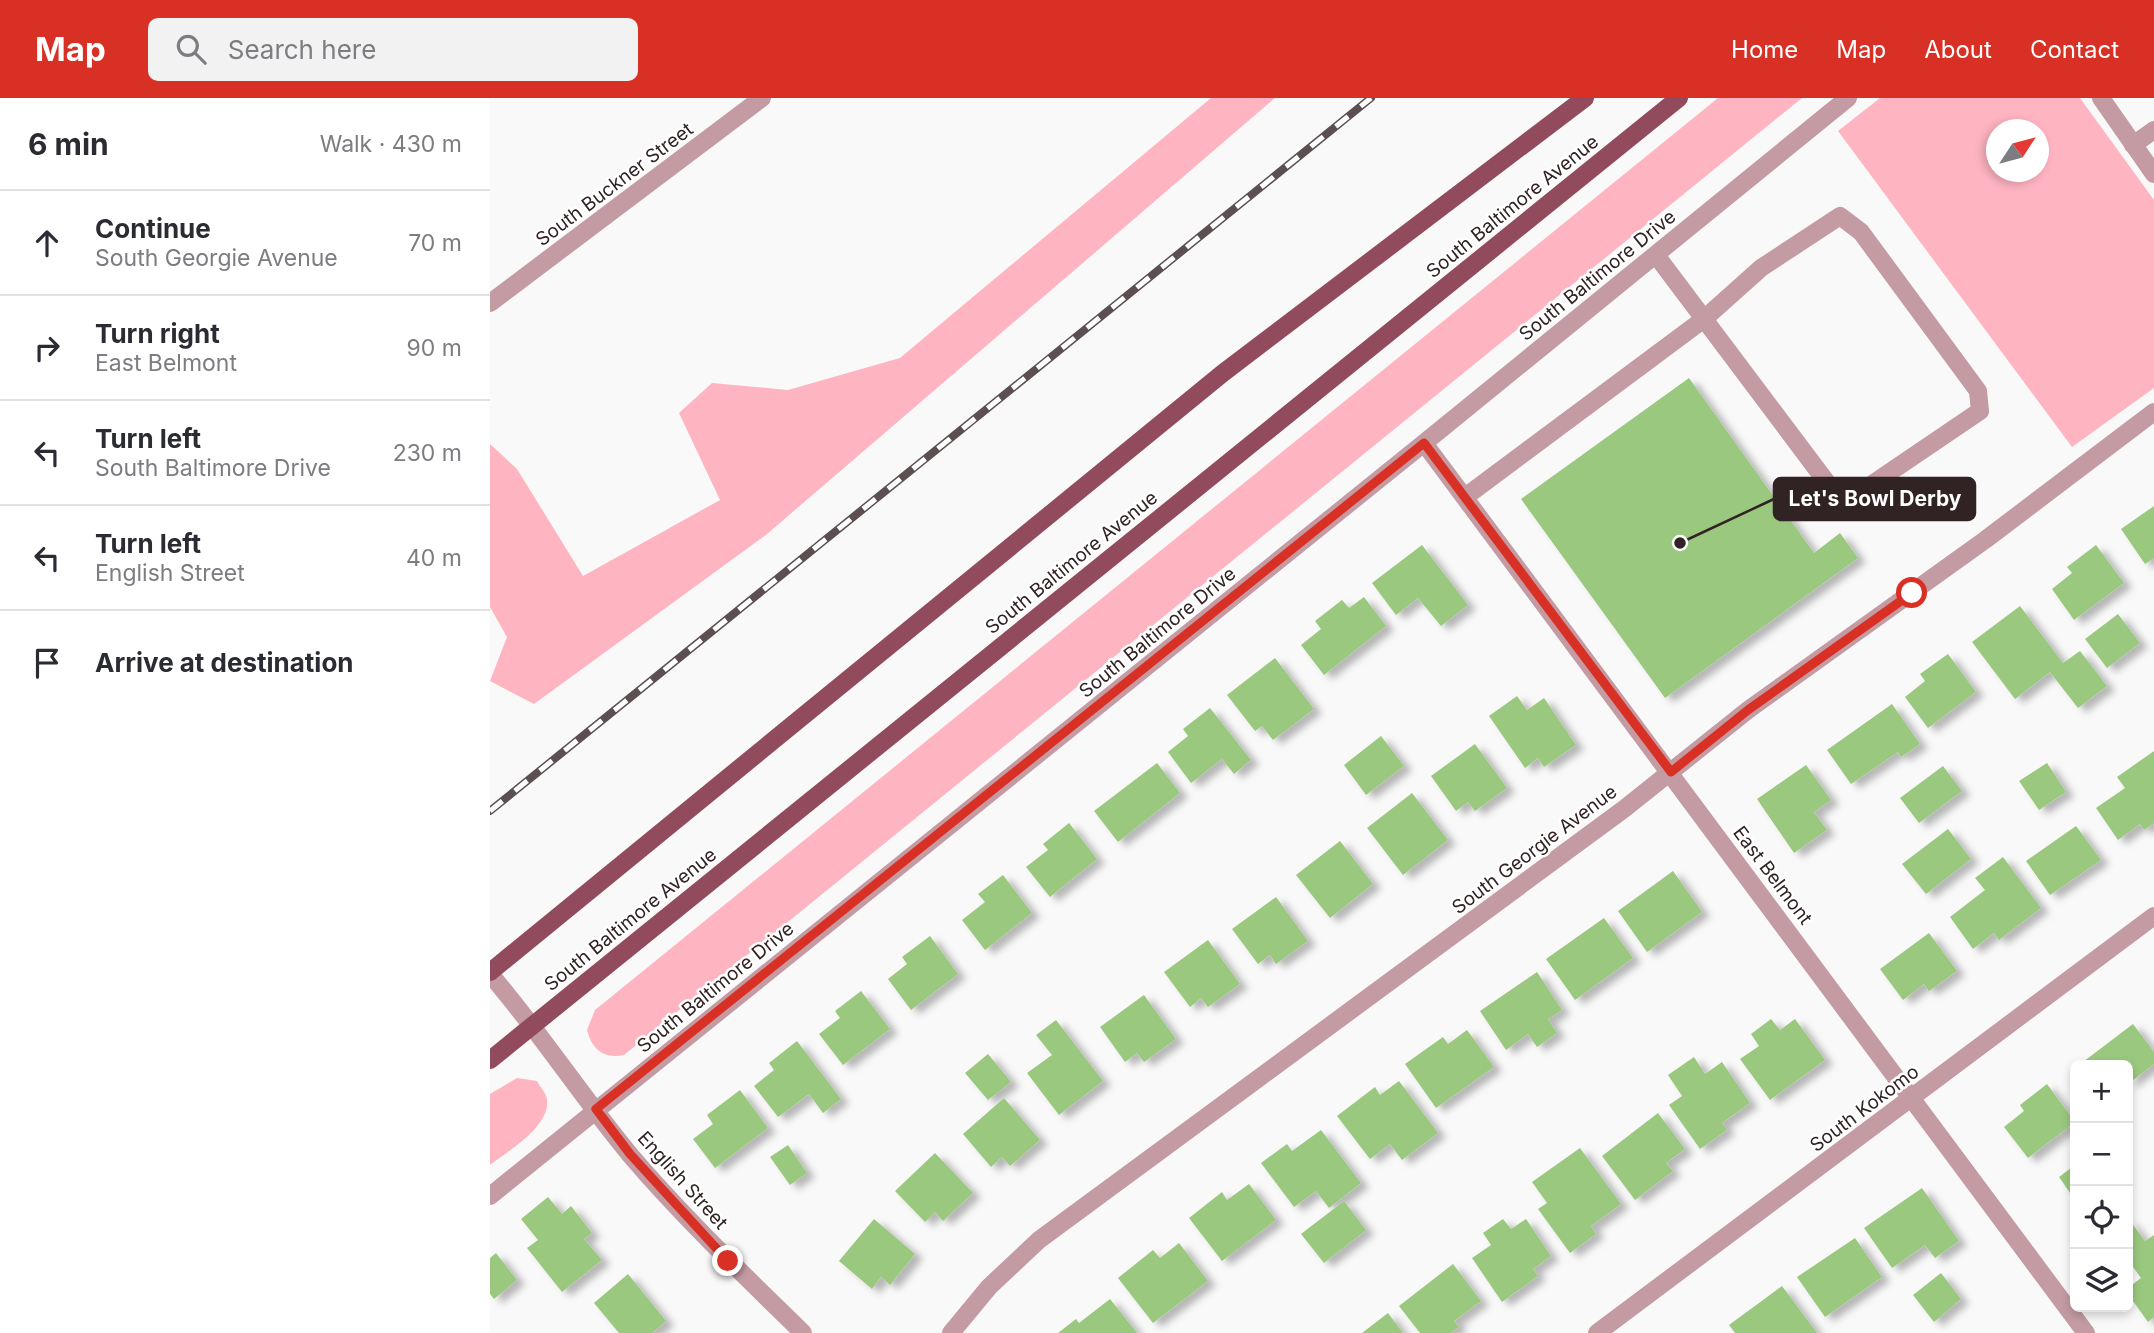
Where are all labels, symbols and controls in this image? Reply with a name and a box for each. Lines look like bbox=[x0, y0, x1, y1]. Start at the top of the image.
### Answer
search box bbox=[148, 18, 638, 81]
text: Map bbox=[35, 29, 106, 69]
icon: search bbox=[172, 30, 210, 68]
text: Search here bbox=[228, 34, 376, 65]
text: Home bbox=[1731, 35, 1798, 64]
text: Map bbox=[1836, 35, 1886, 64]
text: About bbox=[1924, 35, 1992, 64]
text: Contact bbox=[2030, 35, 2119, 64]
street label: South Buckner Street bbox=[531, 118, 697, 251]
north arrow bbox=[1986, 119, 2049, 182]
text: 6 min bbox=[28, 126, 109, 162]
text: Walk · 430 m bbox=[320, 130, 462, 158]
street label: South Baltimore Avenue bbox=[1422, 130, 1603, 283]
street label: South Baltimore Drive bbox=[1514, 205, 1680, 346]
text: Continue bbox=[95, 213, 211, 244]
icon: ahead bbox=[28, 224, 66, 262]
text: 70 m bbox=[408, 229, 462, 257]
text: South Georgie Avenue bbox=[95, 244, 338, 272]
text: Turn right bbox=[95, 318, 220, 349]
icon: right bbox=[28, 329, 66, 367]
text: 90 m bbox=[407, 334, 462, 362]
text: East Belmont bbox=[95, 349, 237, 377]
text: Turn left bbox=[95, 423, 201, 454]
icon: left bbox=[28, 434, 66, 472]
text: 230 m bbox=[393, 439, 462, 467]
text: South Baltimore Drive bbox=[95, 454, 331, 482]
callout: Let's Bowl Derby bbox=[1774, 478, 1975, 520]
street label: South Baltimore Avenue bbox=[981, 486, 1162, 639]
text: Let's Bowl Derby bbox=[1789, 486, 1962, 511]
text: Turn left bbox=[95, 528, 201, 559]
icon: left bbox=[28, 539, 66, 577]
text: 40 m bbox=[406, 544, 462, 572]
text: English Street bbox=[95, 559, 245, 587]
street label: South Baltimore Drive bbox=[1074, 562, 1240, 703]
route start bbox=[1896, 577, 1927, 608]
icon: arrive bbox=[28, 644, 66, 682]
text: Arrive at destination bbox=[95, 647, 354, 678]
street label: South Georgie Avenue bbox=[1447, 780, 1621, 919]
street label: East Belmont bbox=[1728, 822, 1817, 929]
street label: South Baltimore Avenue bbox=[540, 843, 721, 996]
street label: South Baltimore Drive bbox=[632, 917, 798, 1058]
street label: South Kokomo bbox=[1805, 1060, 1923, 1157]
map controls bbox=[2070, 1060, 2133, 1312]
button: + bbox=[2070, 1060, 2133, 1123]
button: − bbox=[2070, 1123, 2133, 1186]
street label: English Street bbox=[633, 1127, 733, 1234]
button: locate bbox=[2070, 1186, 2133, 1249]
route end bbox=[712, 1245, 743, 1276]
button: layers bbox=[2070, 1249, 2133, 1312]

